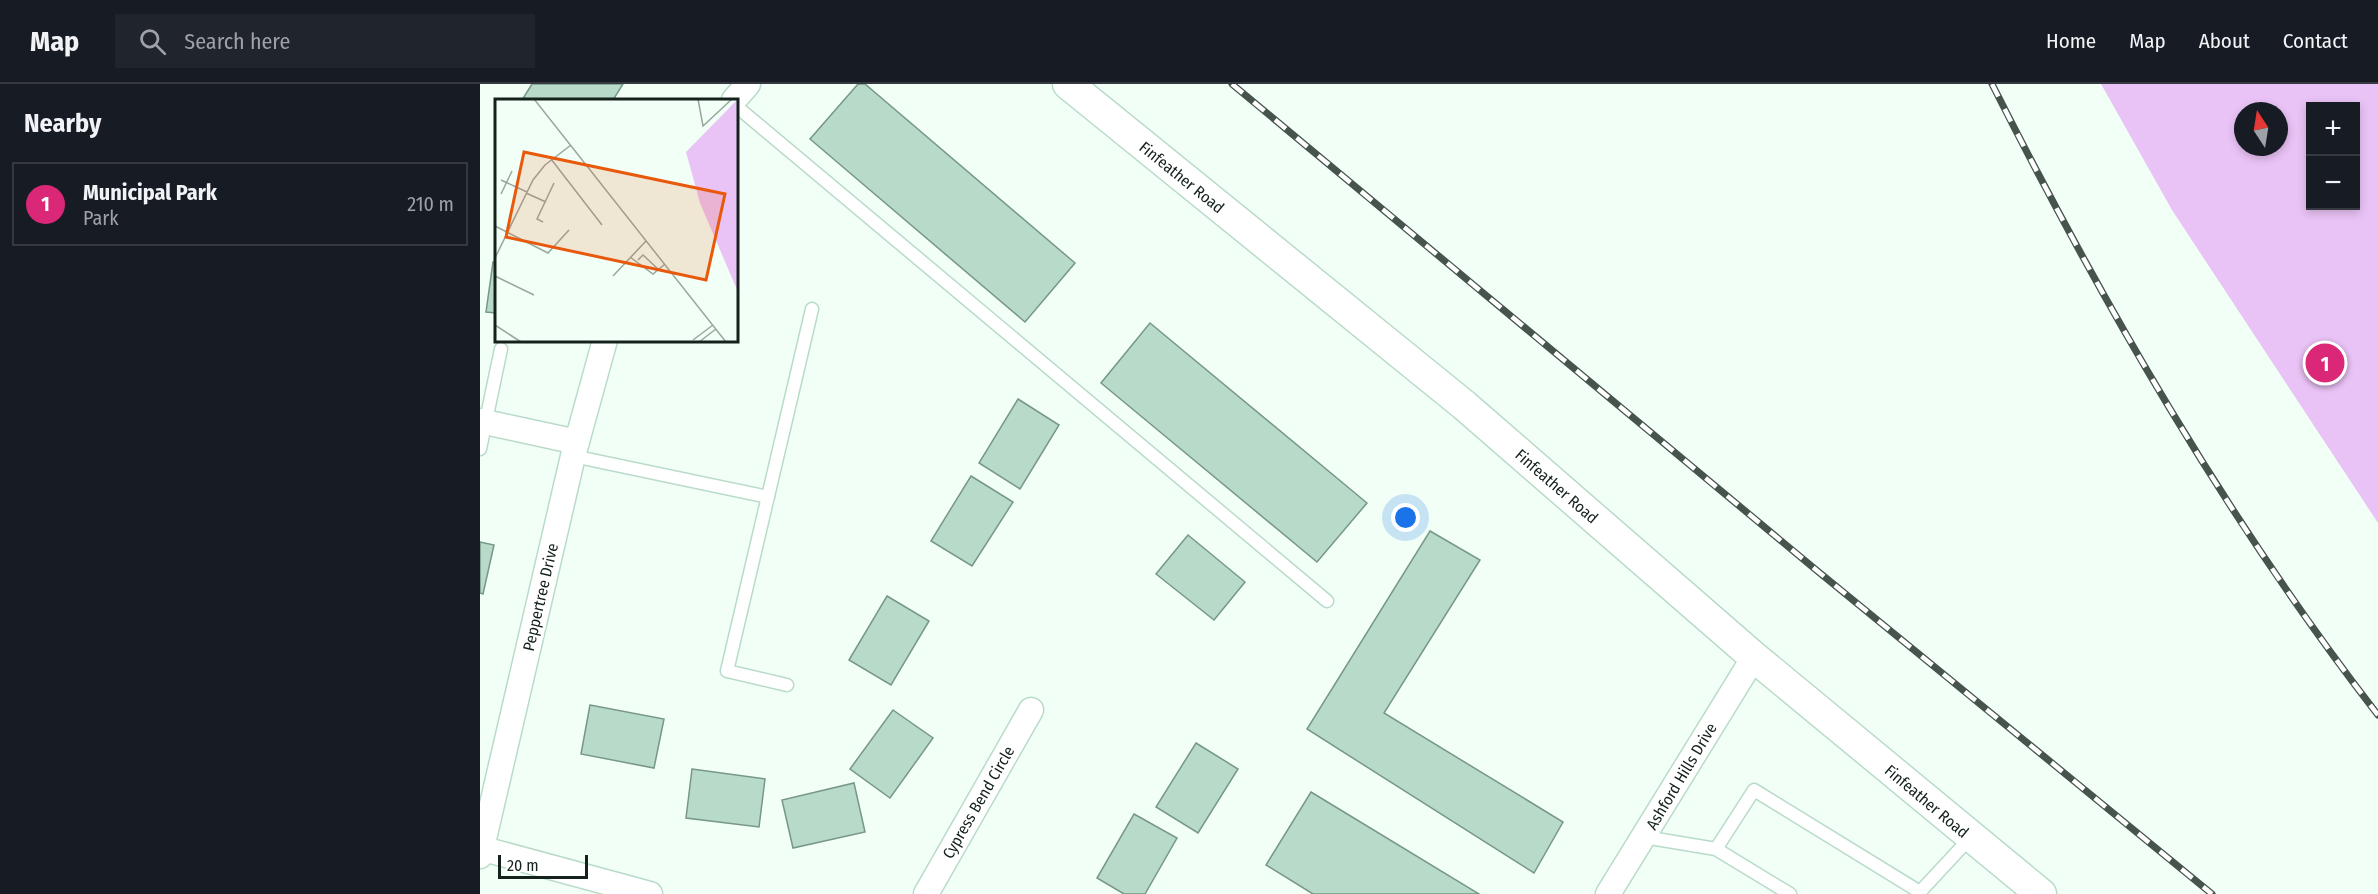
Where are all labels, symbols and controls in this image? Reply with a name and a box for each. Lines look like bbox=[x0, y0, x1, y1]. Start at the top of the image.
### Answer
search box bbox=[115, 14, 535, 68]
text: Map bbox=[30, 25, 79, 58]
icon: search bbox=[136, 25, 169, 58]
text: Search here bbox=[184, 28, 290, 55]
text: Home bbox=[2046, 28, 2096, 54]
text: Map bbox=[2129, 28, 2166, 54]
text: About bbox=[2199, 28, 2250, 54]
text: Contact bbox=[2283, 28, 2348, 54]
inset map bbox=[495, 99, 738, 342]
north arrow bbox=[2234, 102, 2288, 156]
map controls bbox=[2306, 102, 2360, 210]
button: + bbox=[2306, 102, 2360, 156]
text: Nearby bbox=[24, 108, 101, 139]
street label: Finfeather Road bbox=[1136, 137, 1228, 217]
button: − bbox=[2306, 156, 2360, 210]
text: Municipal Park bbox=[83, 179, 217, 206]
text: 1 bbox=[41, 192, 50, 216]
text: 210 m bbox=[407, 192, 454, 216]
text: Park bbox=[83, 206, 119, 230]
pin: 1 bbox=[2306, 340, 2344, 386]
street label: Finfeather Road bbox=[1511, 445, 1602, 527]
your location bbox=[1391, 503, 1420, 532]
street label: Peppertree Drive bbox=[519, 541, 562, 653]
street label: Ashford Hills Drive bbox=[1642, 719, 1721, 833]
street label: Cypress Bend Circle bbox=[938, 742, 1018, 862]
street label: Finfeather Road bbox=[1881, 761, 1972, 842]
scale bar bbox=[498, 852, 588, 880]
text: 20 m bbox=[507, 856, 538, 875]

